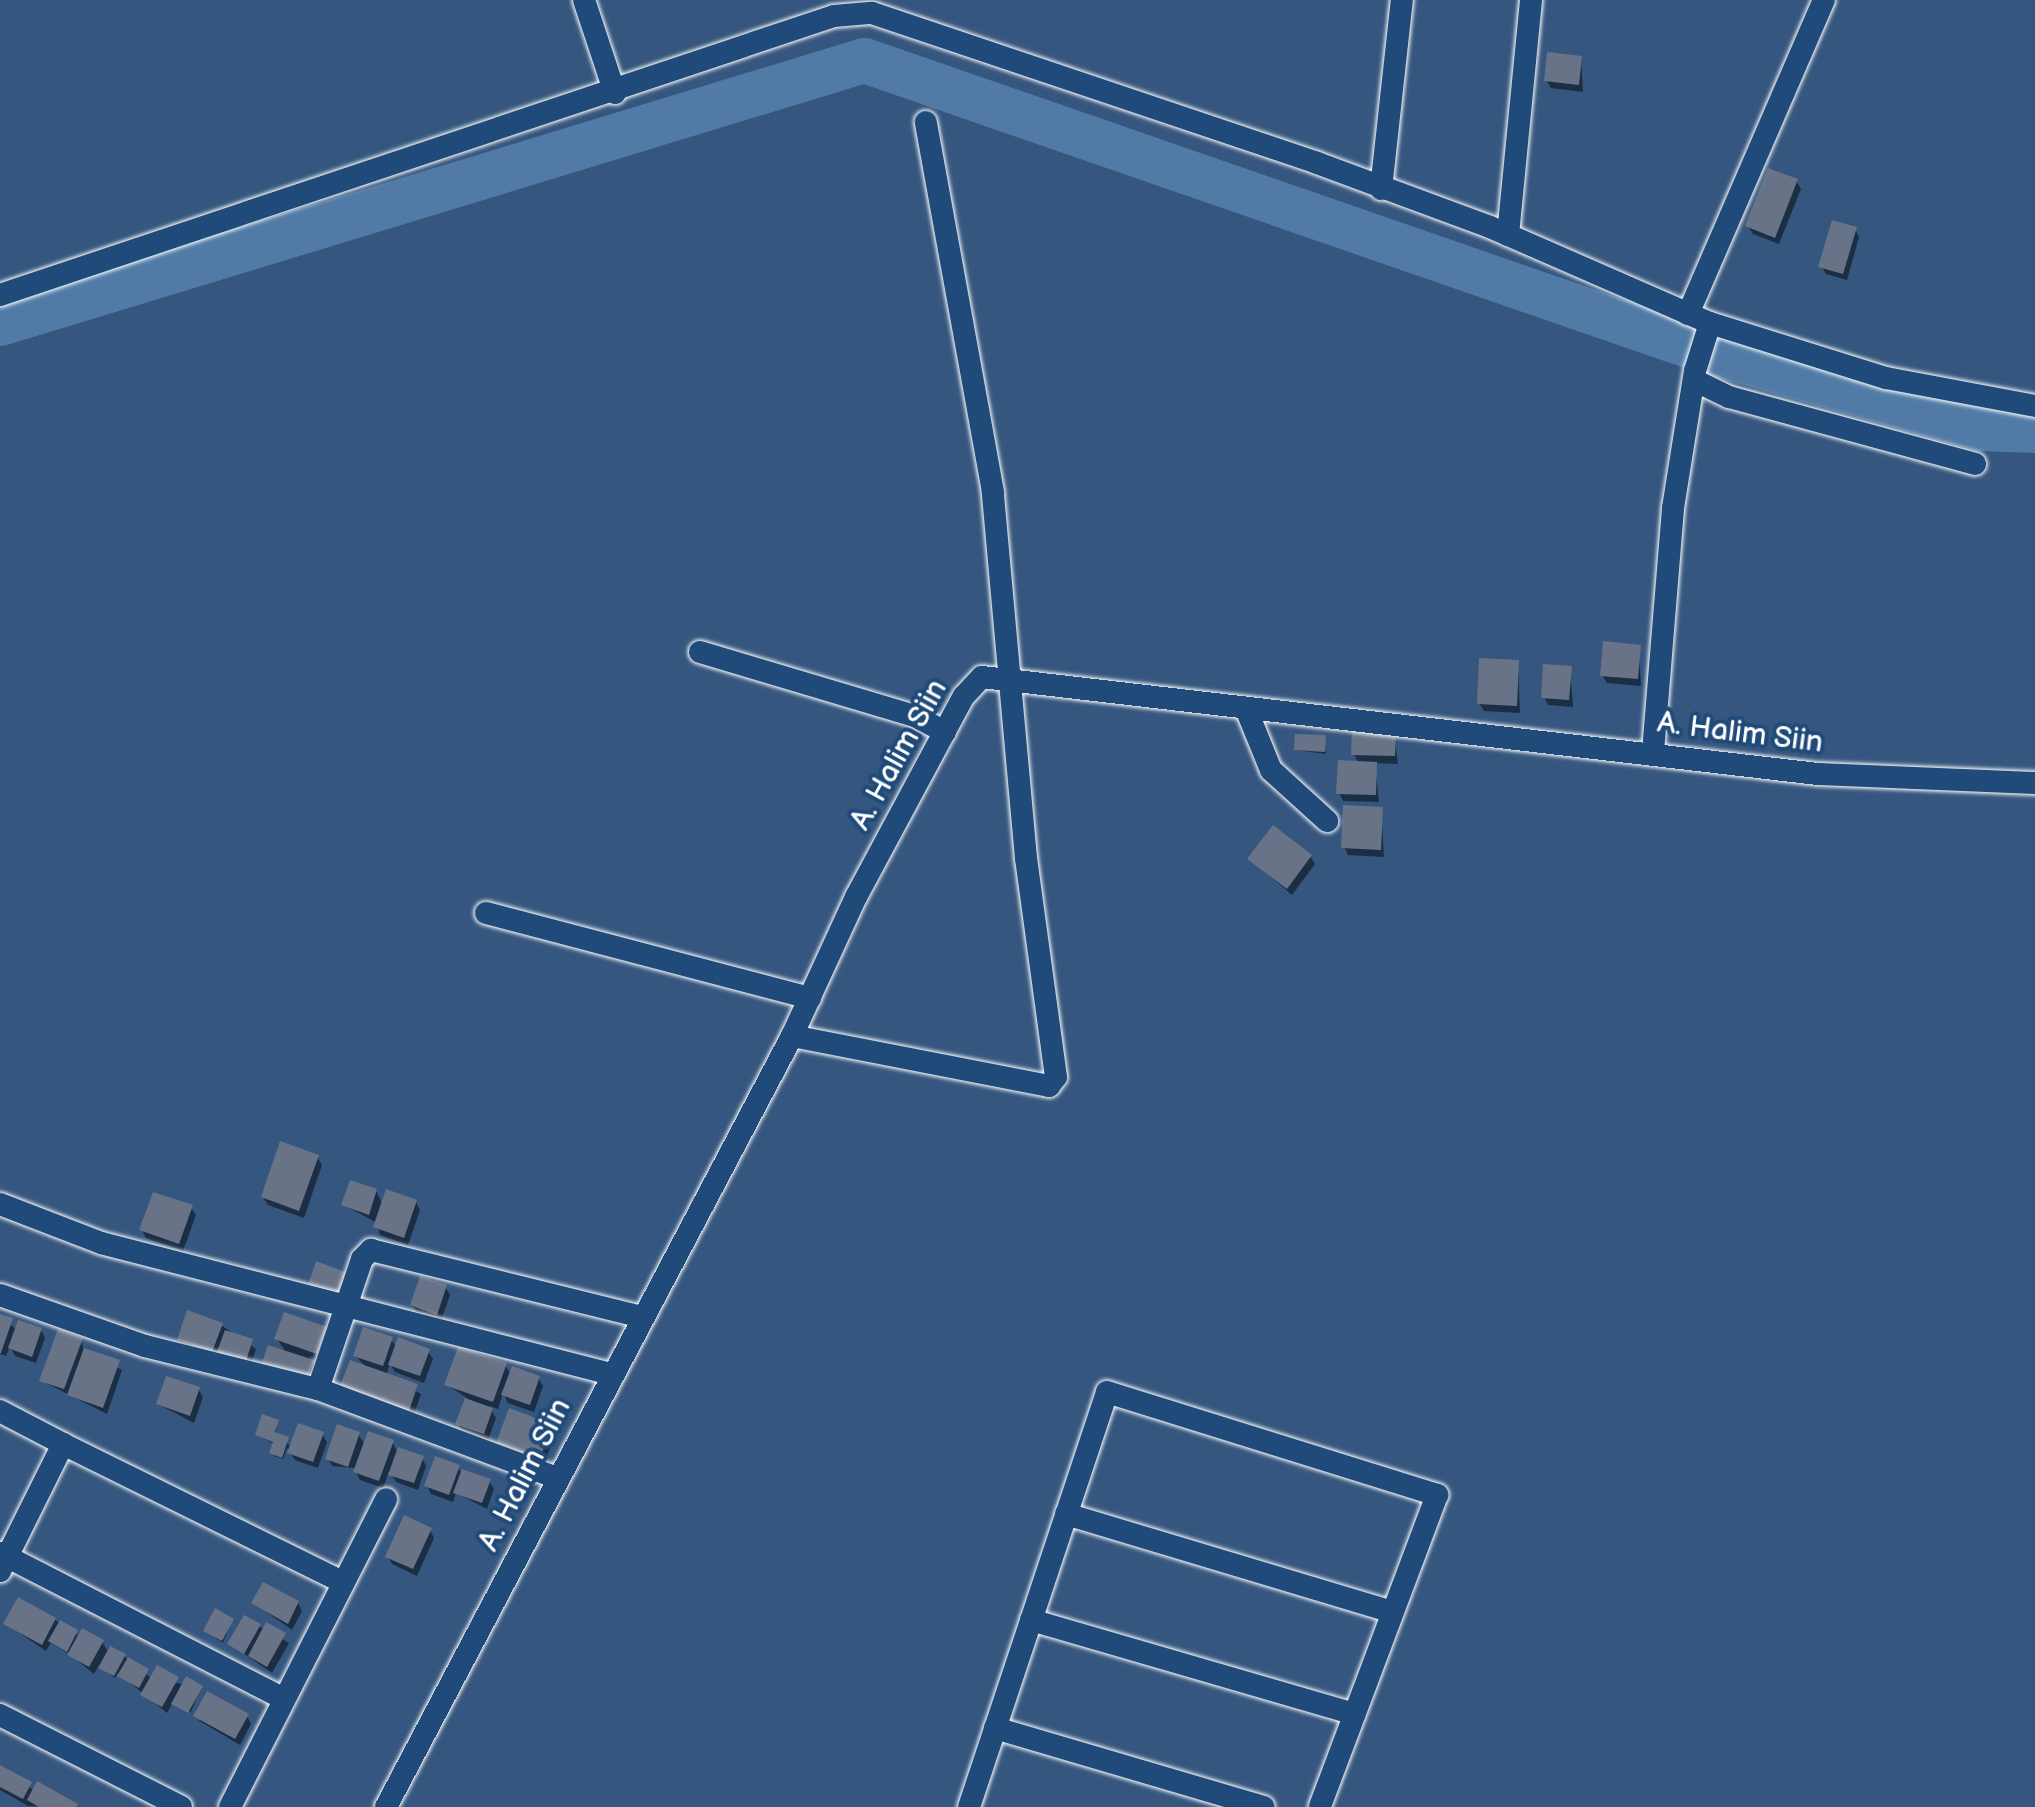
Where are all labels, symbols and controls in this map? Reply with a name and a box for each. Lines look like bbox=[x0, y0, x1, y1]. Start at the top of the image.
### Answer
street label: A. Halim Siin bbox=[843, 673, 955, 837]
street label: A. Halim Siin bbox=[1655, 705, 1825, 761]
street label: A. Halim Siin bbox=[471, 1392, 579, 1558]

